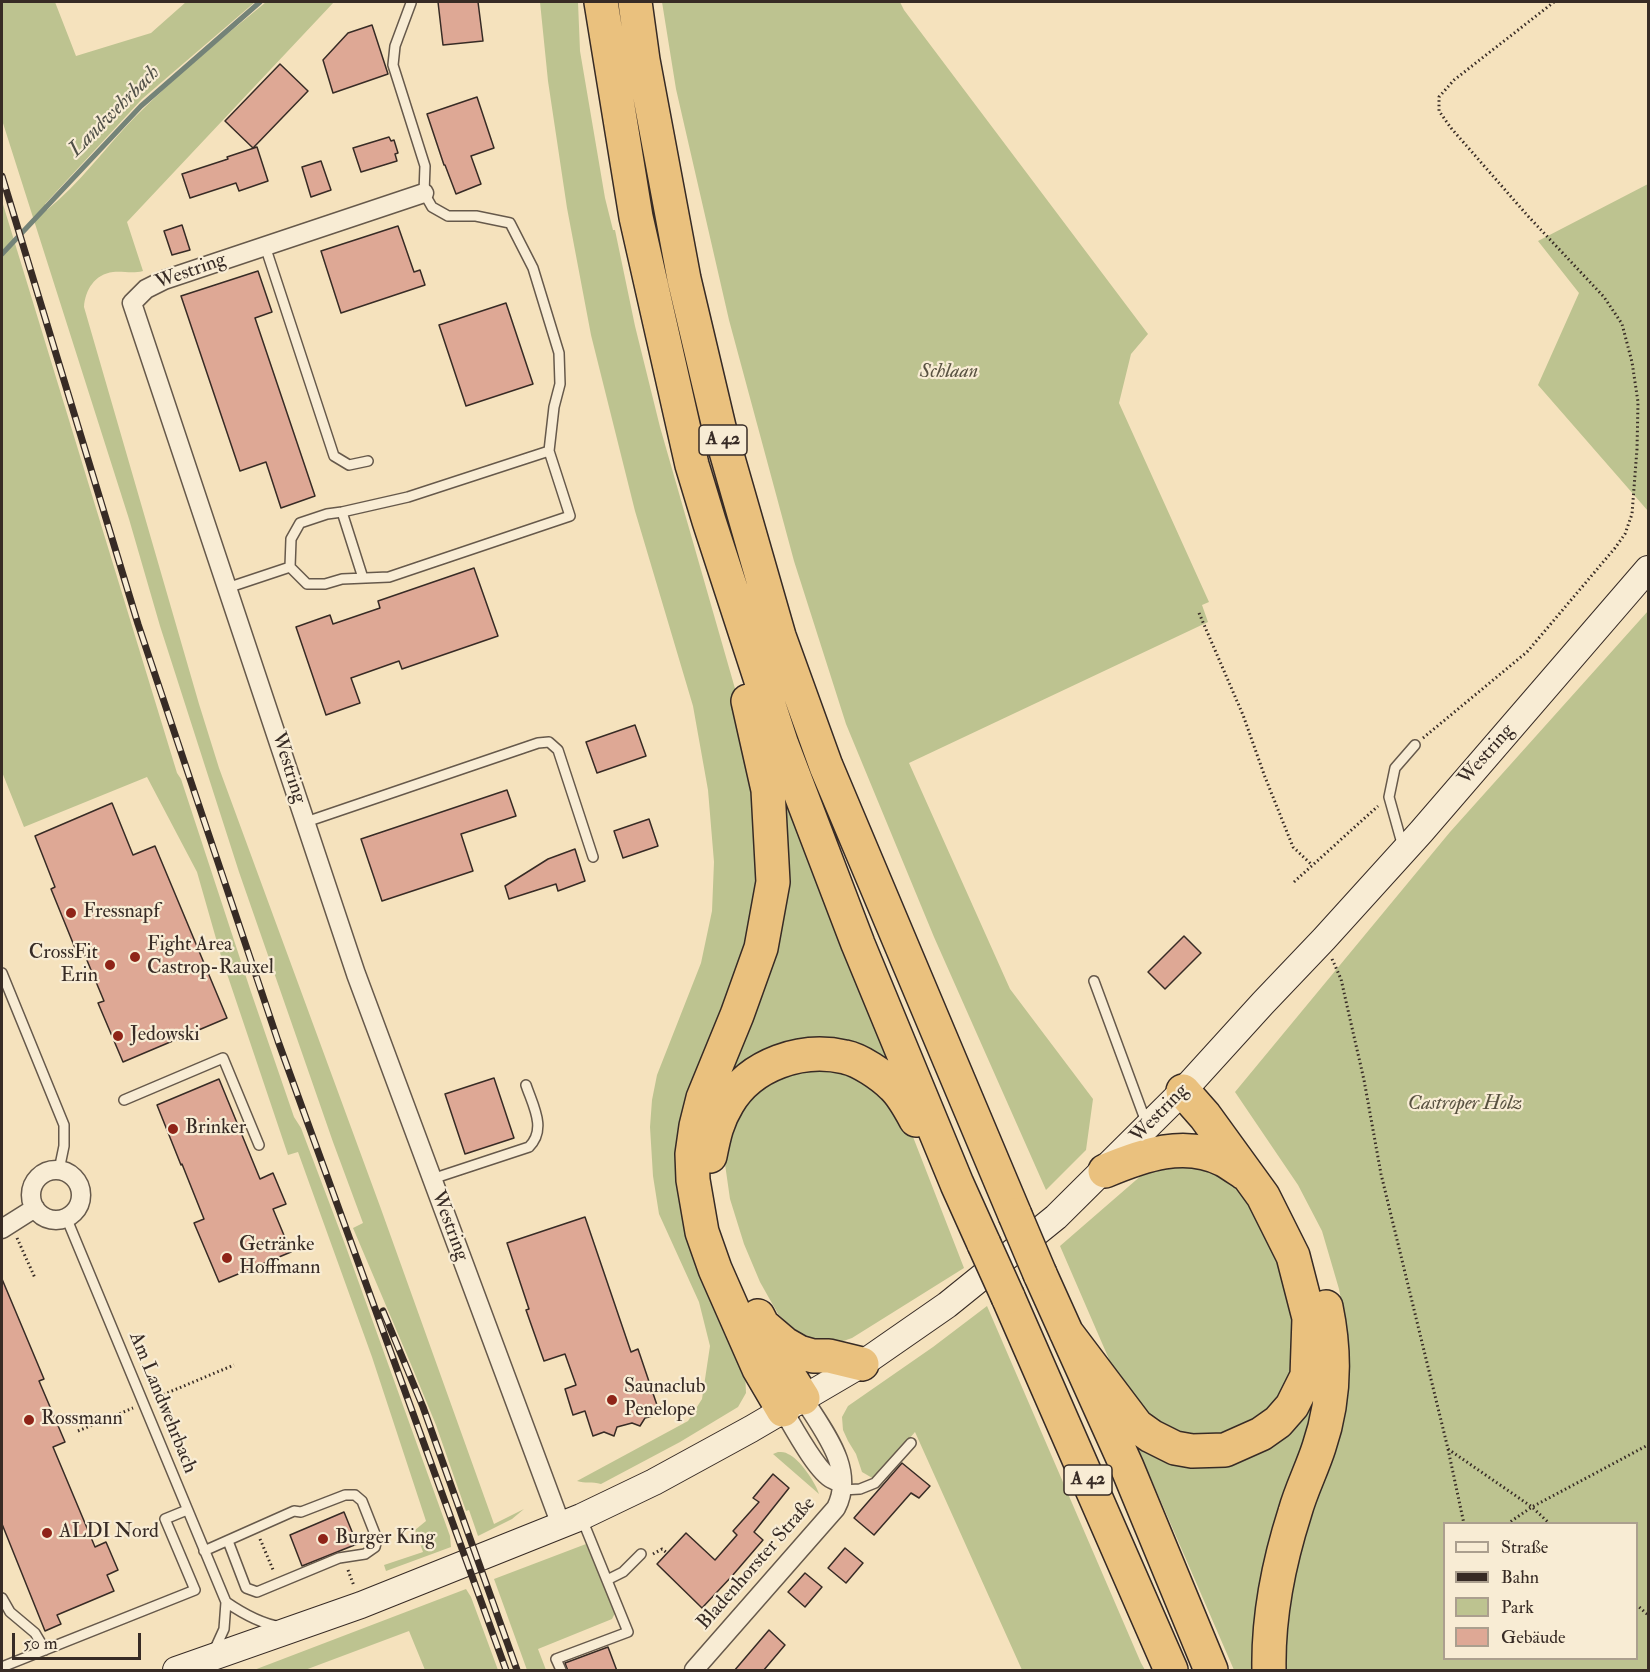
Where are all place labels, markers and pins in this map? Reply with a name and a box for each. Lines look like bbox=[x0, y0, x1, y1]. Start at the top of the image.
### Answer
place label: Fressnapf bbox=[83, 901, 160, 925]
marker: Fressnapf bbox=[64, 906, 78, 920]
place label: Fight Area Castrop-Rauxel bbox=[147, 934, 274, 981]
place label: CrossFit Erin bbox=[29, 942, 98, 989]
marker: Fight Area Castrop-Rauxel bbox=[128, 950, 142, 964]
marker: CrossFit Erin bbox=[103, 958, 117, 972]
place label: Jedowski bbox=[130, 1024, 200, 1048]
marker: Jedowski bbox=[111, 1029, 125, 1043]
place label: Brinker bbox=[185, 1117, 246, 1141]
marker: Brinker bbox=[166, 1122, 180, 1136]
place label: Getränke Hoffmann bbox=[239, 1234, 321, 1281]
marker: Getränke Hoffmann bbox=[220, 1251, 234, 1265]
place label: Saunaclub Penelope bbox=[624, 1376, 705, 1423]
marker: Saunaclub Penelope bbox=[605, 1393, 619, 1407]
place label: Rossmann bbox=[41, 1408, 123, 1432]
marker: Rossmann bbox=[22, 1413, 36, 1427]
place label: ALDI Nord bbox=[59, 1521, 159, 1545]
marker: ALDI Nord bbox=[40, 1526, 54, 1540]
place label: Burger King bbox=[335, 1527, 435, 1551]
marker: Burger King bbox=[316, 1532, 330, 1546]

